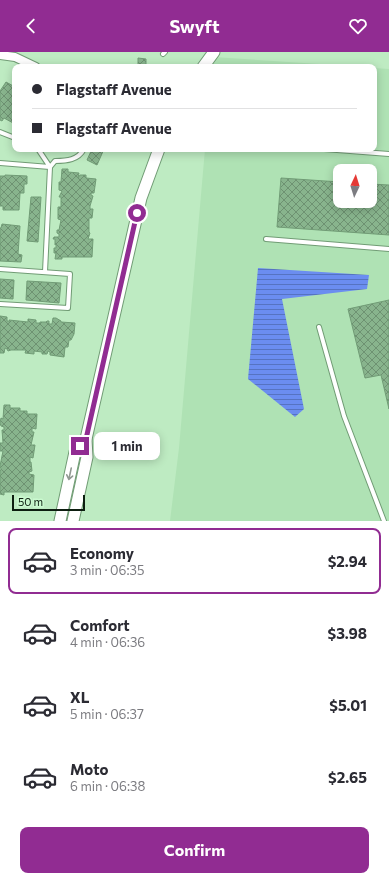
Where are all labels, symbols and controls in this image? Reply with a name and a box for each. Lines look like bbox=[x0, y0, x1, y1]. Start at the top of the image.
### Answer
icon: back bbox=[20, 15, 42, 37]
text: Swyft bbox=[169, 15, 220, 37]
icon: heart bbox=[347, 15, 369, 37]
text: Flagstaff Avenue bbox=[56, 80, 172, 98]
text: Flagstaff Avenue bbox=[56, 119, 172, 137]
north arrow bbox=[333, 164, 377, 208]
map controls bbox=[333, 164, 377, 208]
route start bbox=[128, 204, 146, 222]
callout: 1 min bbox=[94, 432, 160, 460]
route end bbox=[71, 437, 89, 455]
text: 1 min bbox=[112, 438, 142, 454]
one-way arrow bbox=[66, 467, 74, 480]
scale bar bbox=[12, 493, 85, 512]
text: 50 m bbox=[18, 495, 43, 508]
icon: car bbox=[22, 543, 58, 579]
text: Economy bbox=[70, 544, 134, 562]
text: $2.94 bbox=[328, 552, 367, 570]
text: 3 min · 06:35 bbox=[70, 562, 144, 578]
icon: car bbox=[22, 615, 58, 651]
text: Comfort bbox=[70, 616, 130, 634]
text: $3.98 bbox=[328, 624, 367, 642]
text: 4 min · 06:36 bbox=[70, 634, 145, 650]
icon: car bbox=[22, 687, 58, 723]
text: XL bbox=[70, 688, 89, 706]
text: $5.01 bbox=[329, 696, 367, 714]
text: 5 min · 06:37 bbox=[70, 706, 144, 722]
icon: car bbox=[22, 759, 58, 795]
text: Moto bbox=[70, 760, 109, 778]
text: $2.65 bbox=[328, 768, 367, 786]
text: 6 min · 06:38 bbox=[70, 778, 145, 794]
button: Confirm bbox=[20, 827, 369, 873]

